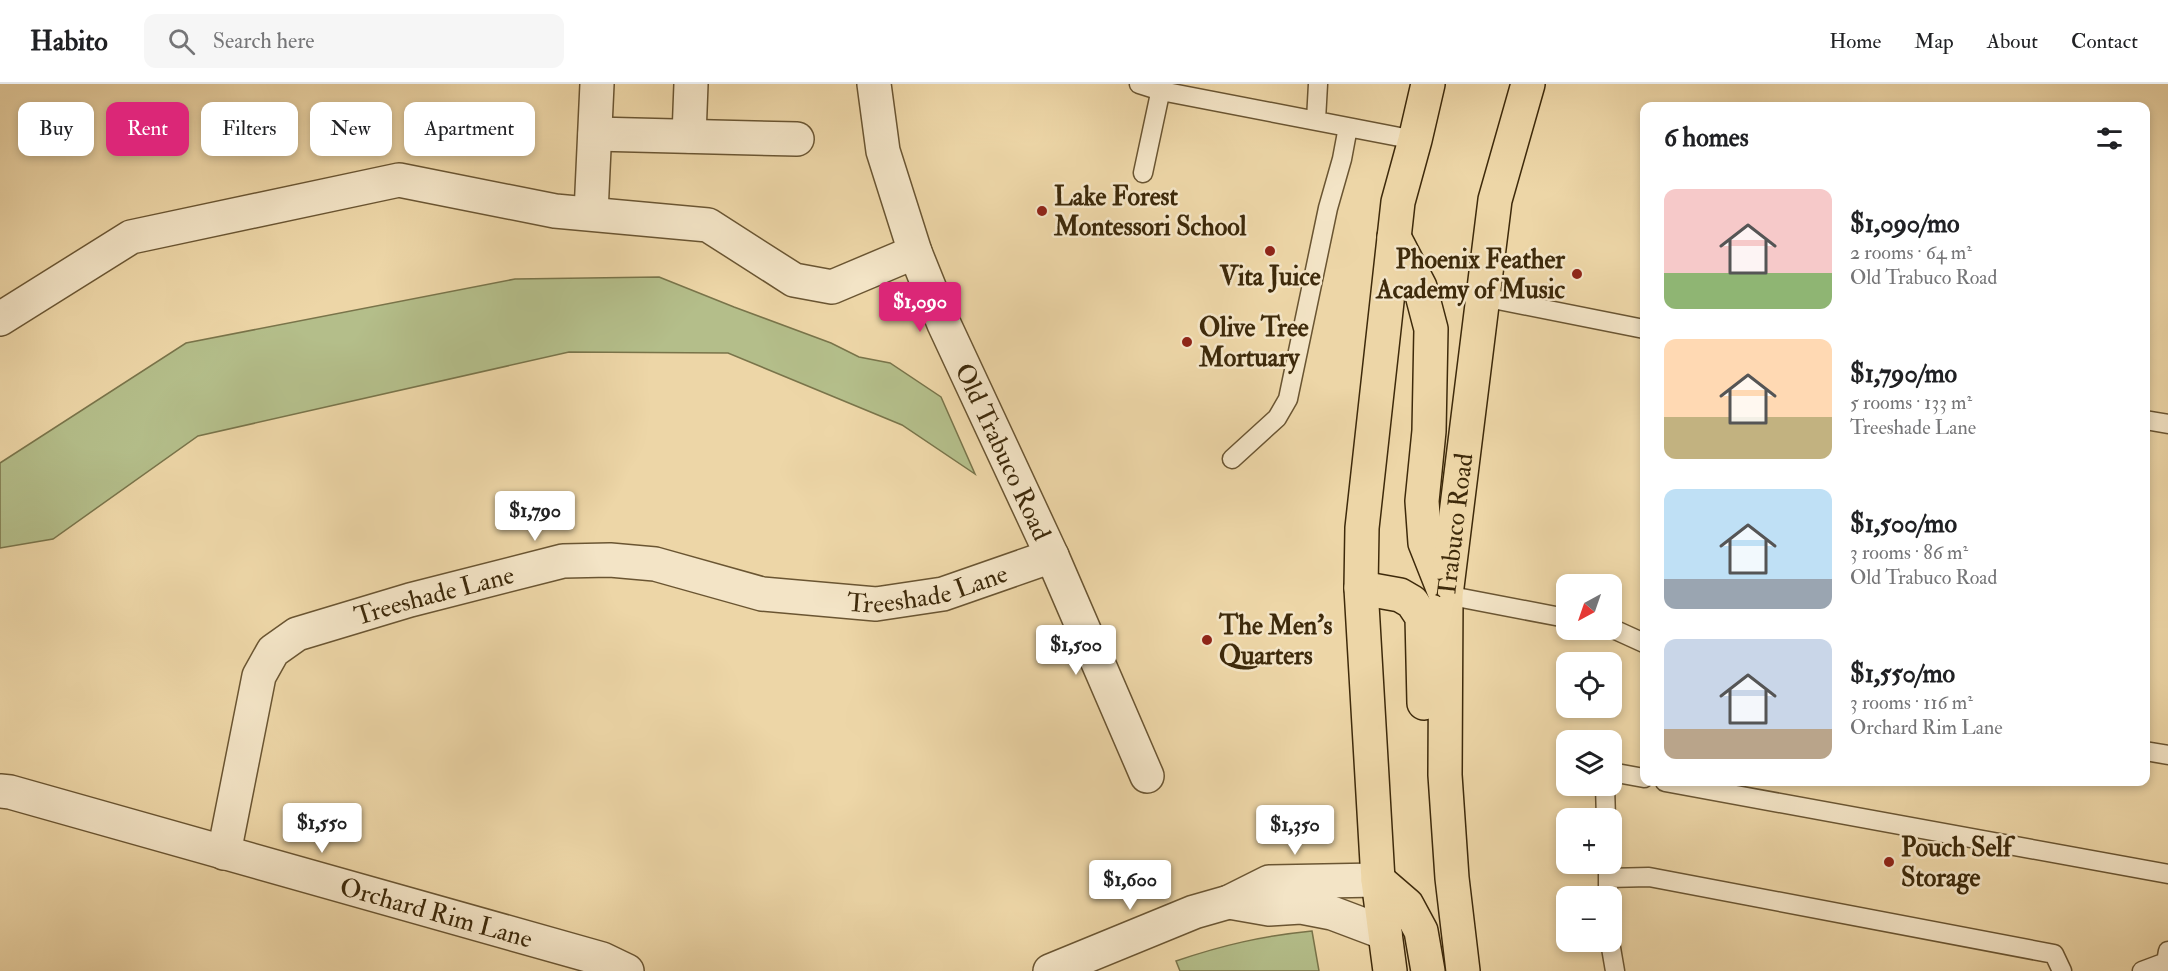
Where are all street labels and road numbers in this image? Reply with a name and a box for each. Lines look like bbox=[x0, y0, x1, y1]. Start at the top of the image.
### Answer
street label: Old Trabuco Road bbox=[948, 358, 1058, 546]
street label: Trabuco Road bbox=[1431, 451, 1481, 600]
street label: Treeshade Lane bbox=[845, 558, 1012, 621]
street label: Treeshade Lane bbox=[351, 559, 518, 633]
street label: Orchard Rim Lane bbox=[336, 871, 536, 956]

